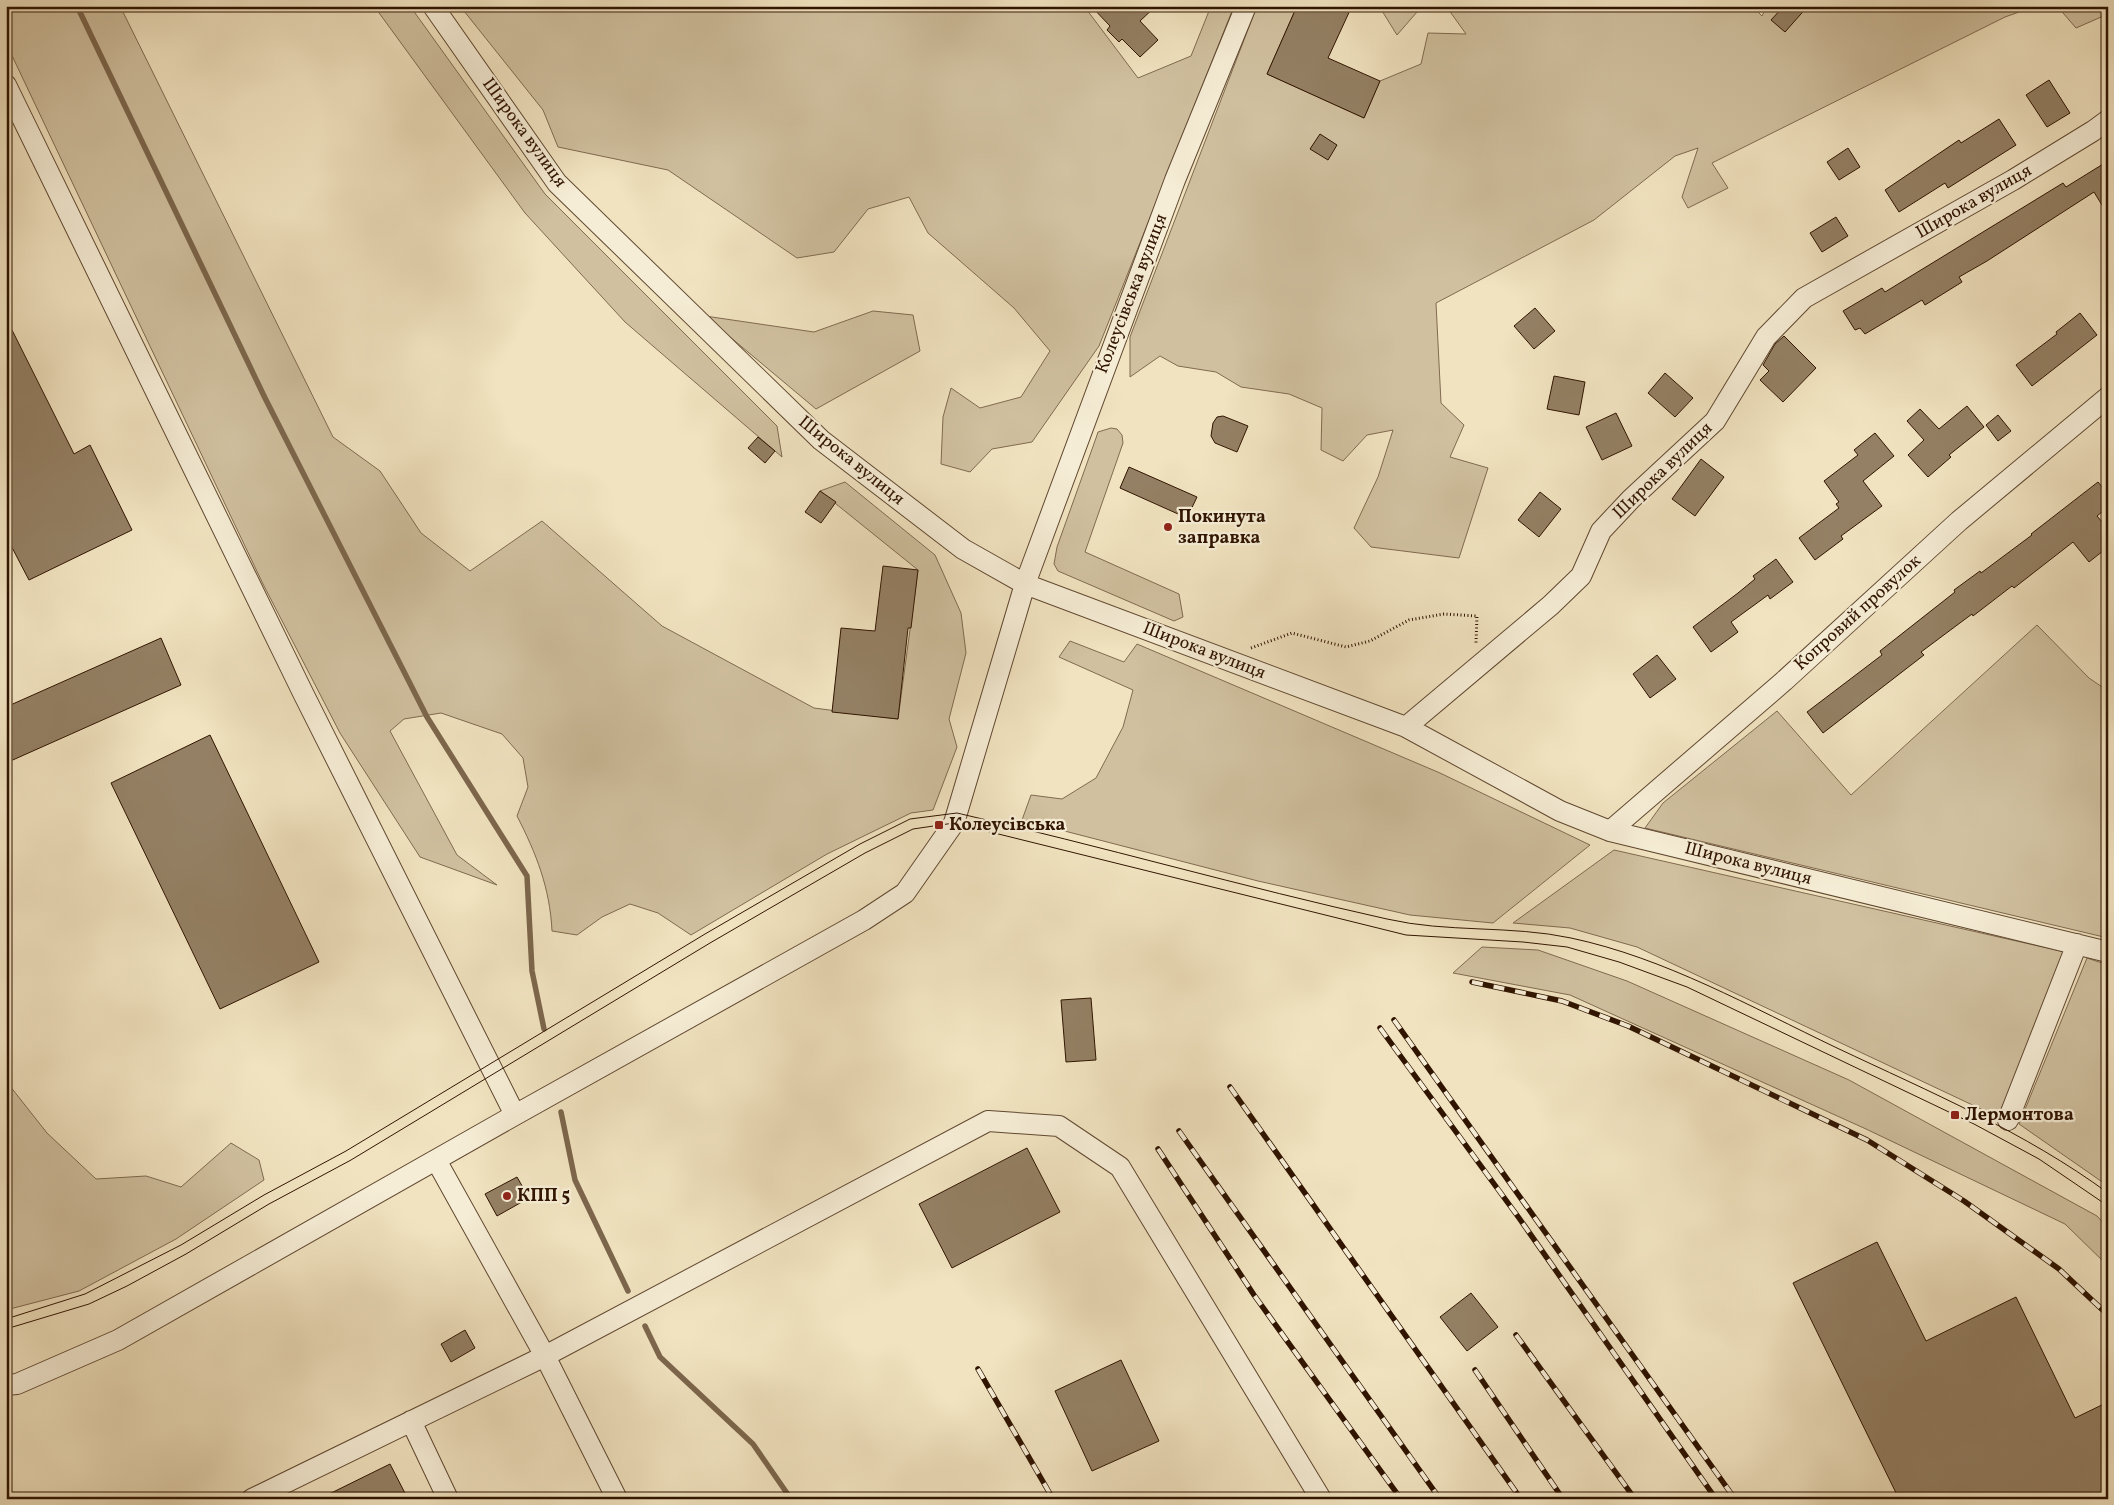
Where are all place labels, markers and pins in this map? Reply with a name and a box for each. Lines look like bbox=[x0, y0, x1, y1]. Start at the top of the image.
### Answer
place label: Покинута заправка bbox=[1178, 505, 1266, 551]
marker: Покинута заправка bbox=[1162, 521, 1174, 533]
place label: Колеусівська bbox=[949, 813, 1065, 838]
marker: Колеусівська bbox=[933, 819, 945, 831]
place label: Лермонтова bbox=[1965, 1103, 2074, 1128]
marker: Лермонтова bbox=[1949, 1109, 1961, 1121]
place label: КПП 5 bbox=[517, 1184, 570, 1209]
marker: КПП 5 bbox=[501, 1190, 513, 1202]

